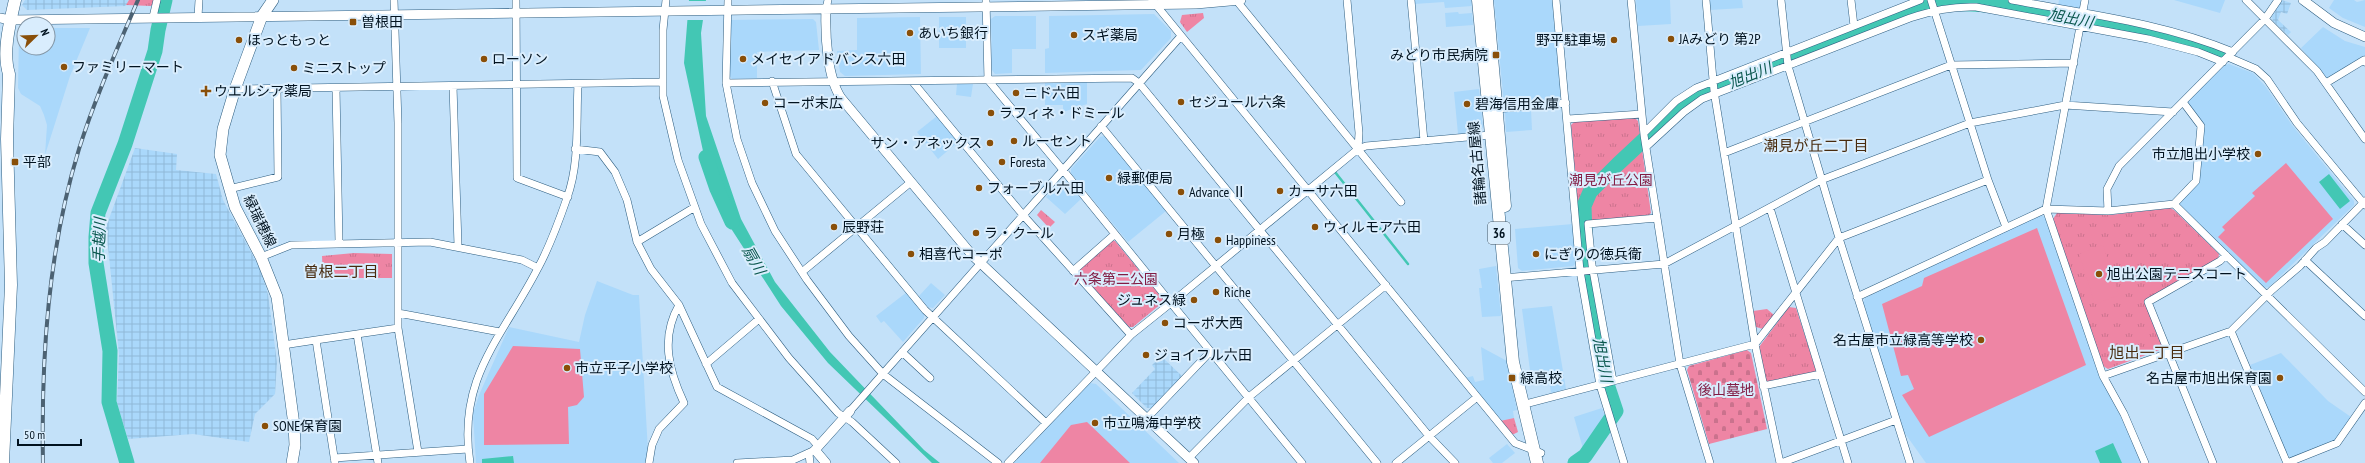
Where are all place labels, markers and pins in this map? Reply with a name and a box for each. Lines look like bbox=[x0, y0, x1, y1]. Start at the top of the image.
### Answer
place label: 曽根田 bbox=[361, 13, 403, 31]
marker: 曽根田 bbox=[348, 17, 358, 27]
place label: あいち銀行 bbox=[918, 24, 988, 42]
place label: スギ薬局 bbox=[1082, 26, 1138, 44]
marker: あいち銀行 bbox=[905, 28, 915, 38]
marker: スギ薬局 bbox=[1069, 30, 1079, 40]
place label: JAみどり 第2P bbox=[1678, 30, 1761, 48]
place label: ほっともっと bbox=[247, 31, 331, 49]
place label: 野平駐車場 bbox=[1536, 31, 1606, 49]
marker: JAみどり 第2P bbox=[1666, 34, 1676, 44]
marker: ほっともっと bbox=[234, 35, 244, 45]
marker: 野平駐車場 bbox=[1609, 35, 1619, 45]
place label: みどり市民病院 bbox=[1390, 46, 1488, 64]
place label: ローソン bbox=[492, 50, 548, 68]
place label: メイセイアドバンス六田 bbox=[751, 50, 905, 68]
marker: みどり市民病院 bbox=[1491, 50, 1501, 60]
marker: ローソン bbox=[479, 54, 489, 64]
marker: メイセイアドバンス六田 bbox=[738, 54, 748, 64]
place label: ファミリーマート bbox=[72, 58, 184, 76]
place label: ミニストップ bbox=[302, 59, 386, 77]
marker: ファミリーマート bbox=[59, 62, 69, 72]
marker: ミニストップ bbox=[289, 63, 299, 73]
place label: ウエルシア薬局 bbox=[214, 82, 312, 100]
place label: ニド六田 bbox=[1024, 84, 1080, 102]
marker: ウエルシア薬局 bbox=[201, 86, 211, 96]
marker: ニド六田 bbox=[1011, 88, 1021, 98]
place label: セジュール六条 bbox=[1189, 93, 1286, 111]
place label: コーポ末広 bbox=[773, 94, 843, 112]
place label: 碧海信用金庫 bbox=[1475, 95, 1559, 113]
marker: セジュール六条 bbox=[1176, 97, 1186, 107]
marker: コーポ末広 bbox=[760, 98, 770, 108]
marker: 碧海信用金庫 bbox=[1462, 99, 1472, 109]
place label: ラフィネ・ドミール bbox=[999, 104, 1125, 122]
marker: ラフィネ・ドミール bbox=[986, 108, 996, 118]
place label: ルーセント bbox=[1022, 132, 1092, 150]
place label: サン・アネックス bbox=[870, 134, 982, 152]
marker: ルーセント bbox=[1009, 136, 1019, 146]
marker: サン・アネックス bbox=[985, 138, 995, 148]
place label: 市立旭出小学校 bbox=[2152, 145, 2250, 163]
marker: 市立旭出小学校 bbox=[2253, 149, 2263, 159]
place label: 平部 bbox=[23, 153, 51, 171]
place label: Foresta bbox=[1010, 153, 1046, 171]
marker: 平部 bbox=[10, 157, 20, 167]
marker: Foresta bbox=[997, 157, 1007, 167]
place label: 緑郵便局 bbox=[1117, 169, 1173, 187]
marker: 緑郵便局 bbox=[1104, 173, 1114, 183]
place label: フォーブル六田 bbox=[987, 179, 1084, 197]
place label: カーサ六田 bbox=[1288, 182, 1358, 200]
marker: フォーブル六田 bbox=[974, 183, 984, 193]
place label: Advance Ⅱ bbox=[1189, 183, 1246, 201]
marker: カーサ六田 bbox=[1275, 186, 1285, 196]
marker: Advance Ⅱ bbox=[1176, 187, 1186, 197]
place label: 辰野荘 bbox=[842, 218, 884, 236]
place label: ウィルモア六田 bbox=[1323, 218, 1421, 236]
marker: 辰野荘 bbox=[829, 222, 839, 232]
marker: ウィルモア六田 bbox=[1310, 222, 1320, 232]
place label: ラ・クール bbox=[984, 224, 1054, 242]
place label: 月極 bbox=[1177, 225, 1205, 243]
marker: ラ・クール bbox=[971, 228, 981, 238]
marker: 月極 bbox=[1164, 229, 1174, 239]
place label: Happiness bbox=[1226, 231, 1276, 249]
marker: Happiness bbox=[1213, 235, 1223, 245]
place label: 相喜代コーポ bbox=[919, 245, 1003, 263]
place label: にぎりの徳兵衛 bbox=[1544, 245, 1642, 263]
marker: 相喜代コーポ bbox=[906, 249, 916, 259]
marker: にぎりの徳兵衛 bbox=[1531, 249, 1541, 259]
place label: 旭出公園テニスコート bbox=[2107, 265, 2247, 283]
marker: 旭出公園テニスコート bbox=[2094, 269, 2104, 279]
place label: Riche bbox=[1224, 283, 1251, 301]
marker: Riche bbox=[1211, 287, 1221, 297]
place label: ジュネス緑 bbox=[1117, 291, 1186, 309]
marker: ジュネス緑 bbox=[1189, 295, 1199, 305]
place label: コーポ大西 bbox=[1173, 314, 1243, 332]
marker: コーポ大西 bbox=[1160, 318, 1170, 328]
place label: 名古屋市立緑高等学校 bbox=[1833, 331, 1973, 349]
marker: 名古屋市立緑高等学校 bbox=[1976, 335, 1986, 345]
place label: ジョイフル六田 bbox=[1154, 346, 1252, 364]
marker: ジョイフル六田 bbox=[1141, 350, 1151, 360]
place label: 市立平子小学校 bbox=[575, 359, 673, 377]
marker: 市立平子小学校 bbox=[562, 363, 572, 373]
place label: 緑高校 bbox=[1520, 369, 1562, 387]
place label: 名古屋市旭出保育園 bbox=[2146, 369, 2272, 387]
marker: 緑高校 bbox=[1507, 373, 1517, 383]
marker: 名古屋市旭出保育園 bbox=[2275, 373, 2285, 383]
place label: 市立鳴海中学校 bbox=[1103, 414, 1201, 432]
place label: SONE保育園 bbox=[273, 417, 342, 435]
marker: 市立鳴海中学校 bbox=[1090, 418, 1100, 428]
marker: SONE保育園 bbox=[260, 421, 270, 431]

